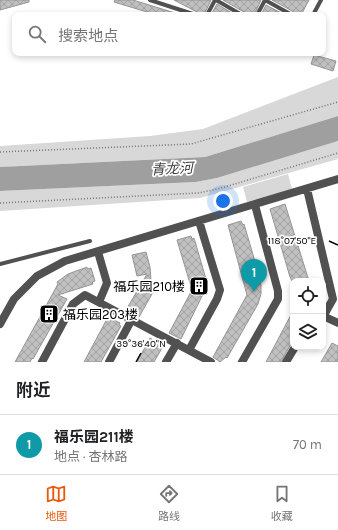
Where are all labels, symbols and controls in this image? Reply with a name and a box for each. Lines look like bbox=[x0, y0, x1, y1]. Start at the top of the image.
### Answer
search box bbox=[12, 12, 326, 56]
icon: search bbox=[26, 23, 48, 45]
text: 搜索地点 bbox=[58, 27, 118, 45]
water label: 青龙河 bbox=[151, 159, 196, 179]
your location bbox=[213, 191, 233, 211]
text: 118°07'50"E bbox=[268, 235, 316, 247]
pin: 1 bbox=[241, 259, 267, 292]
building icon: 福乐园210楼 bbox=[188, 275, 210, 297]
map controls bbox=[290, 278, 326, 350]
button: locate bbox=[290, 278, 326, 314]
place label: 福乐园210楼 bbox=[113, 279, 185, 294]
building icon: 福乐园203楼 bbox=[38, 303, 60, 325]
place label: 福乐园203楼 bbox=[63, 307, 138, 322]
button: layers bbox=[290, 314, 326, 350]
text: 39°36'40"N bbox=[116, 338, 166, 350]
text: 附近 bbox=[16, 380, 50, 400]
text: 福乐园211楼 bbox=[54, 428, 134, 446]
text: 1 bbox=[27, 437, 31, 452]
text: 70 m bbox=[293, 437, 322, 452]
text: 地点 · 杏林路 bbox=[54, 449, 128, 464]
tab: 地图 bbox=[45, 483, 67, 523]
tab: 路线 bbox=[158, 483, 180, 523]
tab: 收藏 bbox=[271, 483, 293, 523]

